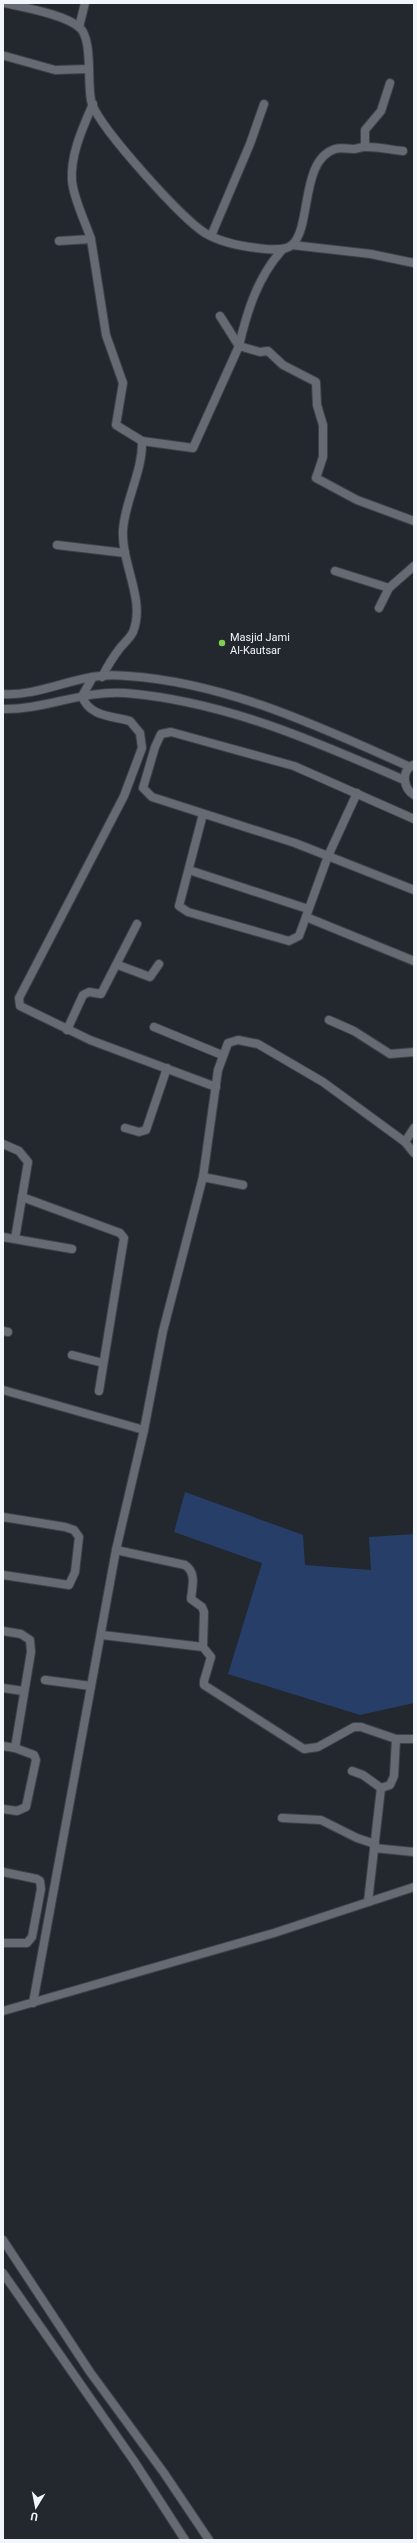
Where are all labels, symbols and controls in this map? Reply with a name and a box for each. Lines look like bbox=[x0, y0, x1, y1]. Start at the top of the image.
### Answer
place label: Masjid Jami Al-Kautsar bbox=[230, 631, 290, 657]
marker: Masjid Jami Al-Kautsar bbox=[217, 638, 227, 648]
north arrow bbox=[16, 2487, 56, 2527]
text: U bbox=[30, 2509, 39, 2523]

